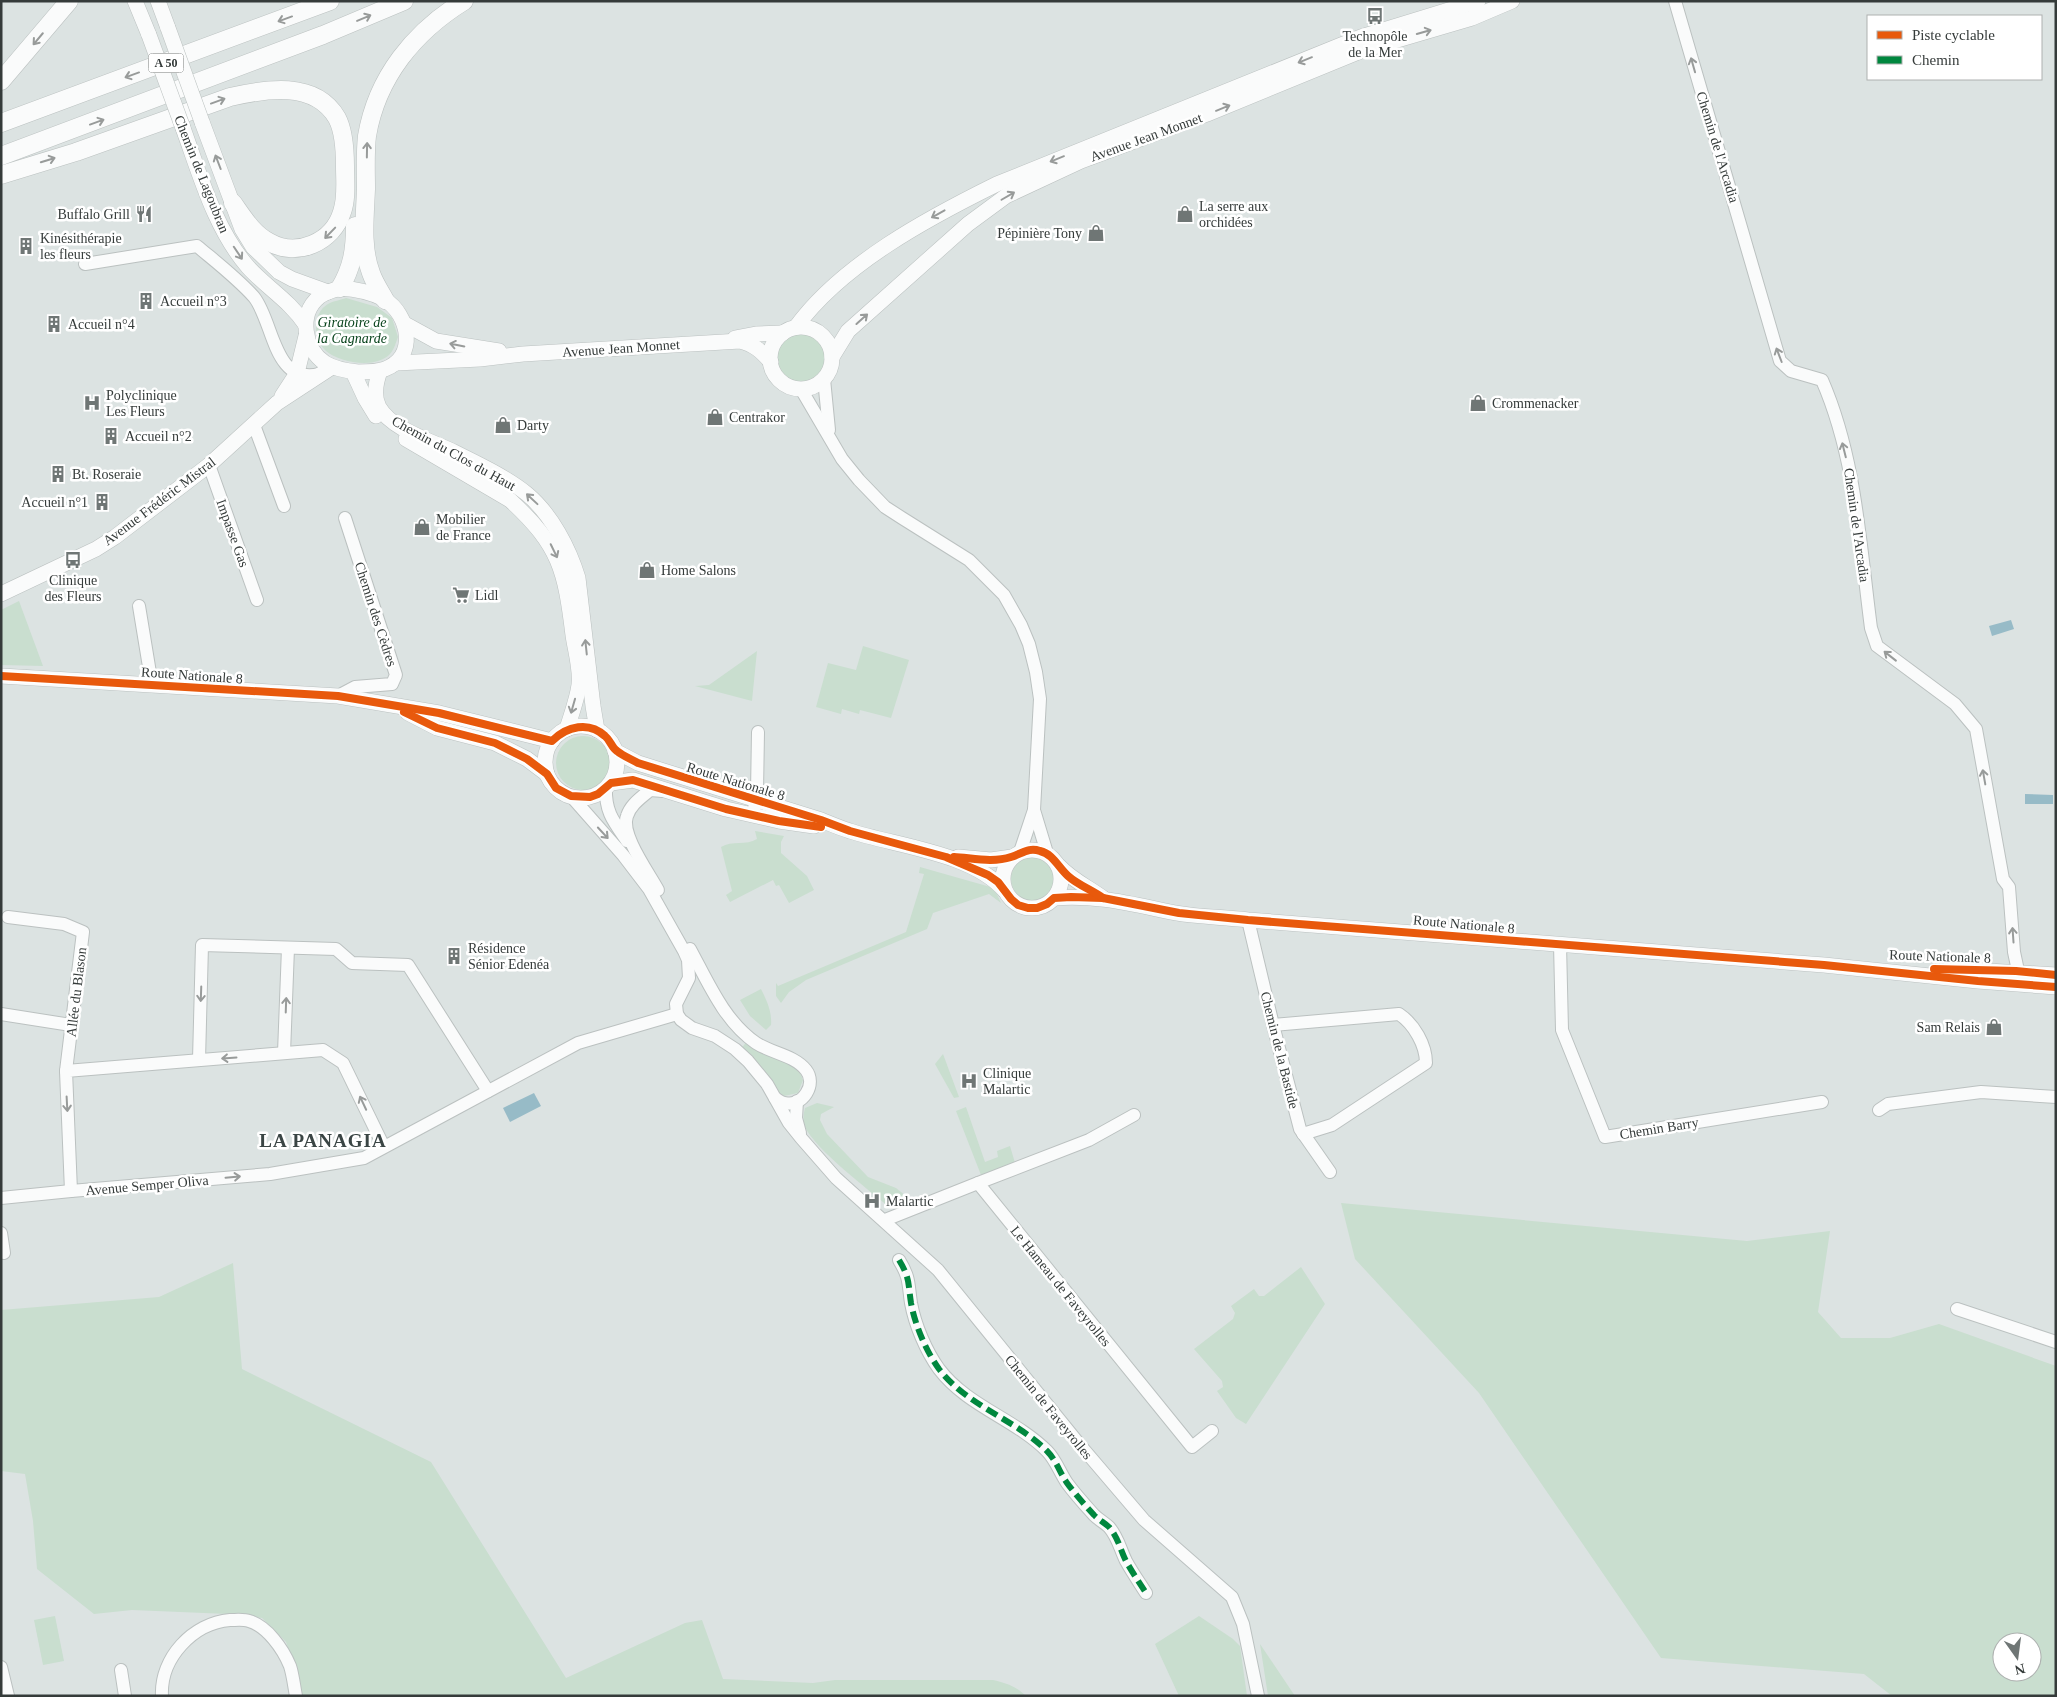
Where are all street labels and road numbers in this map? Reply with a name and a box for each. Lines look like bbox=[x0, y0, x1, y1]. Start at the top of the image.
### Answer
road number: A 50 bbox=[148, 54, 184, 72]
street label: Chemin de l'Arcadia bbox=[1693, 90, 1742, 205]
street label: Avenue Jean Monnet bbox=[1088, 110, 1204, 165]
street label: Chemin de Lagoubran bbox=[171, 113, 232, 235]
street label: Avenue Jean Monnet bbox=[562, 337, 680, 360]
street label: Chemin du Clos du Haut bbox=[389, 413, 518, 494]
street label: Avenue Frédéric Mistral bbox=[100, 454, 218, 548]
street label: Chemin de l'Arcadia bbox=[1841, 467, 1872, 584]
street label: Impasse Gas bbox=[213, 497, 252, 569]
street label: Chemin des Cèdres bbox=[352, 560, 399, 668]
street label: Route Nationale 8 bbox=[141, 664, 243, 687]
street label: Route Nationale 8 bbox=[685, 759, 787, 804]
street label: Route Nationale 8 bbox=[1413, 913, 1515, 936]
street label: Allée du Blason bbox=[64, 946, 89, 1038]
street label: Route Nationale 8 bbox=[1889, 947, 1991, 966]
street label: Chemin de la Bastide bbox=[1258, 990, 1301, 1110]
street label: Chemin Barry bbox=[1619, 1115, 1700, 1142]
street label: Avenue Semper Oliva bbox=[85, 1173, 210, 1198]
street label: Le Hameau de Faveyrolles bbox=[1007, 1223, 1114, 1349]
street label: Chemin de Faveyrolles bbox=[1002, 1352, 1095, 1463]

